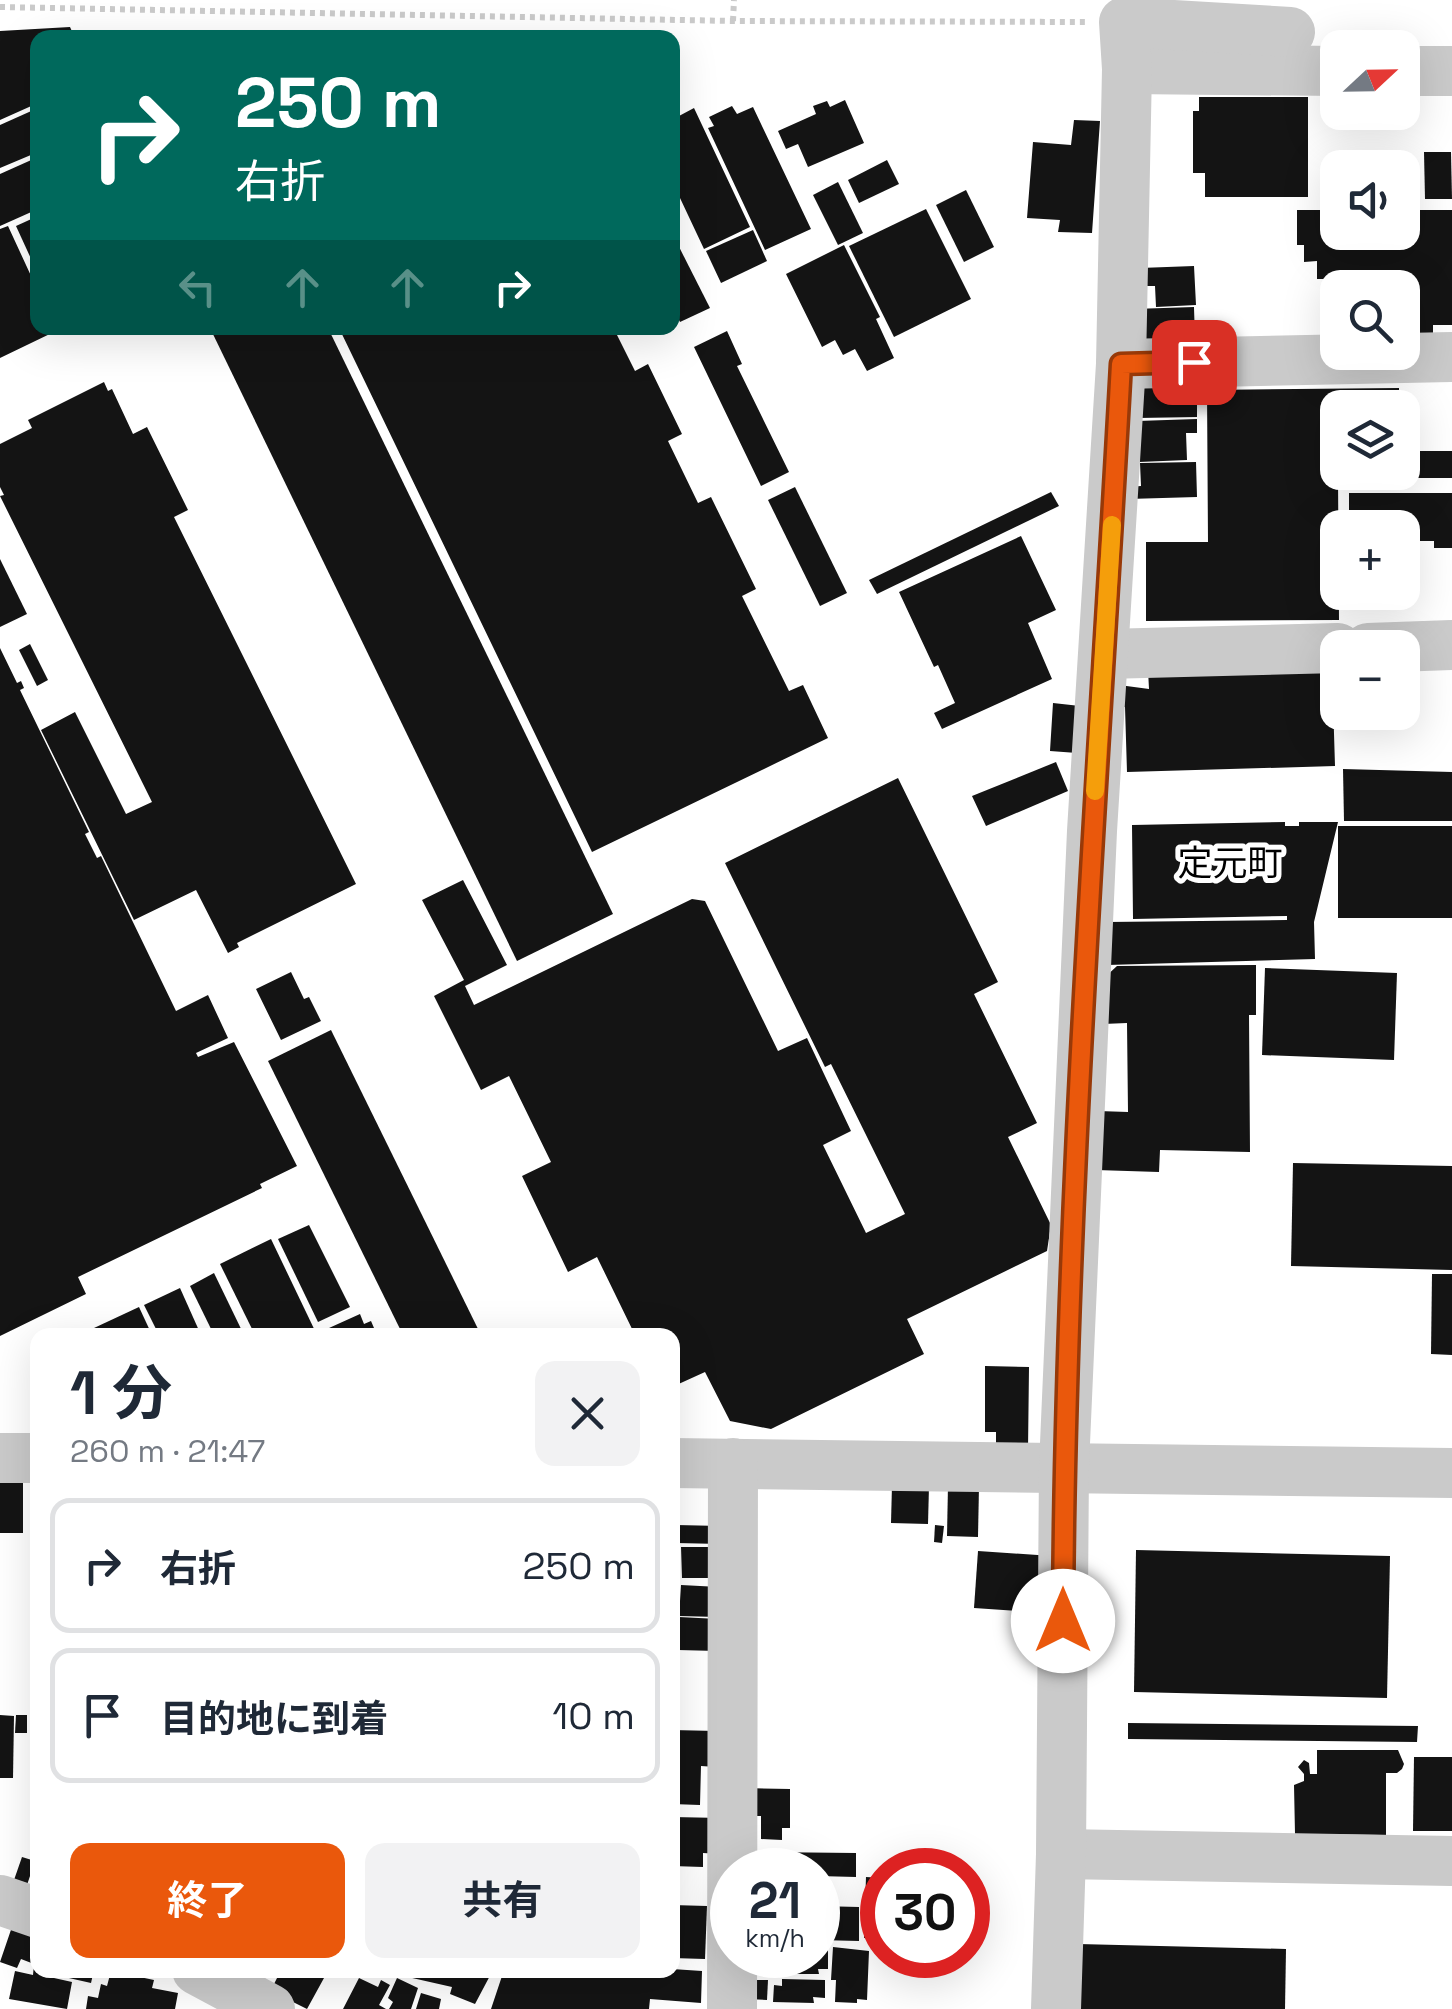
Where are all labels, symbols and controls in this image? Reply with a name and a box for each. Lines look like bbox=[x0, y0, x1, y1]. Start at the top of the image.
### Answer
north arrow bbox=[1320, 30, 1420, 130]
map controls bbox=[1320, 30, 1420, 730]
text: 250 m bbox=[235, 58, 442, 147]
icon: right bbox=[70, 70, 200, 200]
button: sound bbox=[1320, 150, 1420, 250]
text: 右折 bbox=[235, 153, 325, 210]
icon: left bbox=[170, 260, 225, 315]
icon: ahead bbox=[275, 260, 330, 315]
icon: ahead bbox=[380, 260, 435, 315]
icon: right bbox=[485, 260, 540, 315]
button: search bbox=[1320, 270, 1420, 370]
pin bbox=[1152, 320, 1237, 405]
icon: arrive bbox=[1167, 335, 1222, 390]
button: layers bbox=[1320, 390, 1420, 490]
button: + bbox=[1320, 510, 1420, 610]
button: − bbox=[1320, 630, 1420, 730]
district label: 定元町 bbox=[1177, 841, 1283, 885]
text: 1 分 bbox=[70, 1355, 172, 1432]
button: close bbox=[535, 1361, 640, 1466]
text: 260 m · 21:47 bbox=[70, 1431, 265, 1471]
icon: right bbox=[75, 1538, 130, 1593]
text: 250 m bbox=[523, 1542, 635, 1590]
text: 右折 bbox=[160, 1545, 236, 1593]
position arrow bbox=[1011, 1569, 1115, 1673]
icon: arrive bbox=[75, 1688, 130, 1743]
text: 10 m bbox=[552, 1692, 635, 1740]
text: 目的地に到着 bbox=[160, 1695, 388, 1743]
button: 終了 bbox=[70, 1843, 345, 1958]
button: 共有 bbox=[365, 1843, 640, 1958]
speed limit sign: 30 bbox=[860, 1848, 990, 1978]
text: 21 bbox=[749, 1869, 801, 1933]
text: km/h bbox=[745, 1922, 805, 1954]

